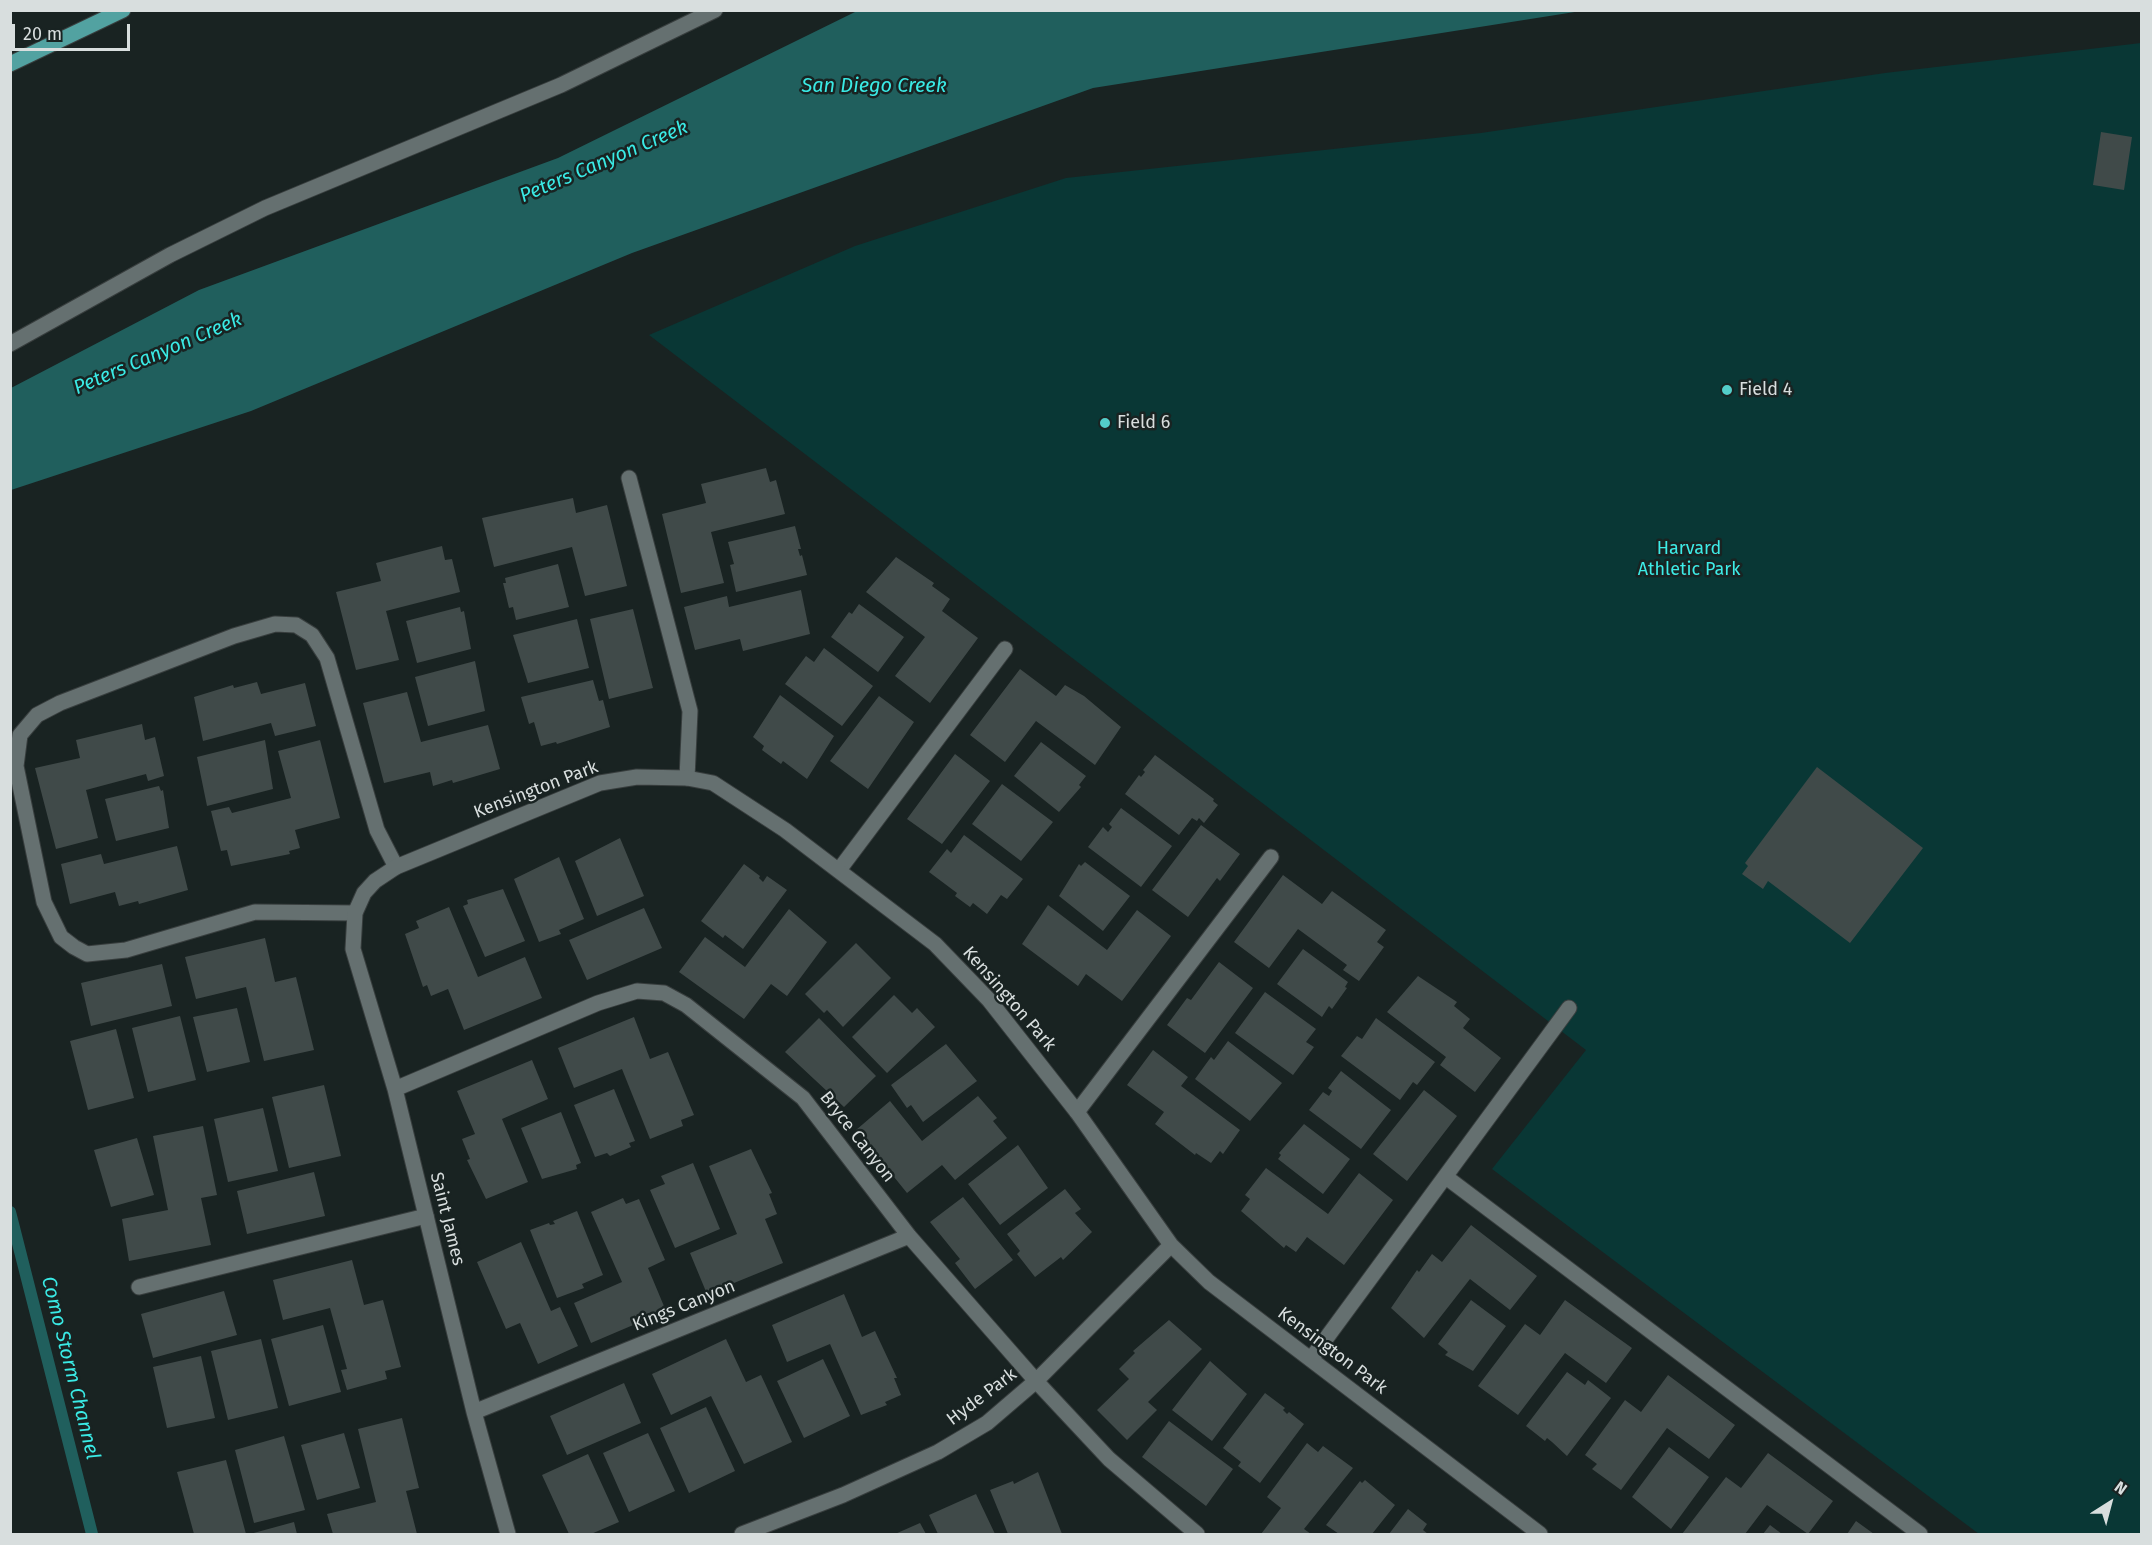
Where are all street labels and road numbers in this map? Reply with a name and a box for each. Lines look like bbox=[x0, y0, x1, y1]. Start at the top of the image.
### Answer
street label: Kensington Park bbox=[471, 756, 601, 824]
street label: Kensington Park bbox=[958, 942, 1060, 1056]
street label: Bryce Canyon bbox=[815, 1087, 899, 1187]
street label: Saint James bbox=[425, 1170, 469, 1268]
street label: Kings Canyon bbox=[630, 1276, 738, 1336]
street label: Kensington Park bbox=[1273, 1303, 1391, 1399]
street label: Hyde Park bbox=[943, 1364, 1021, 1430]

